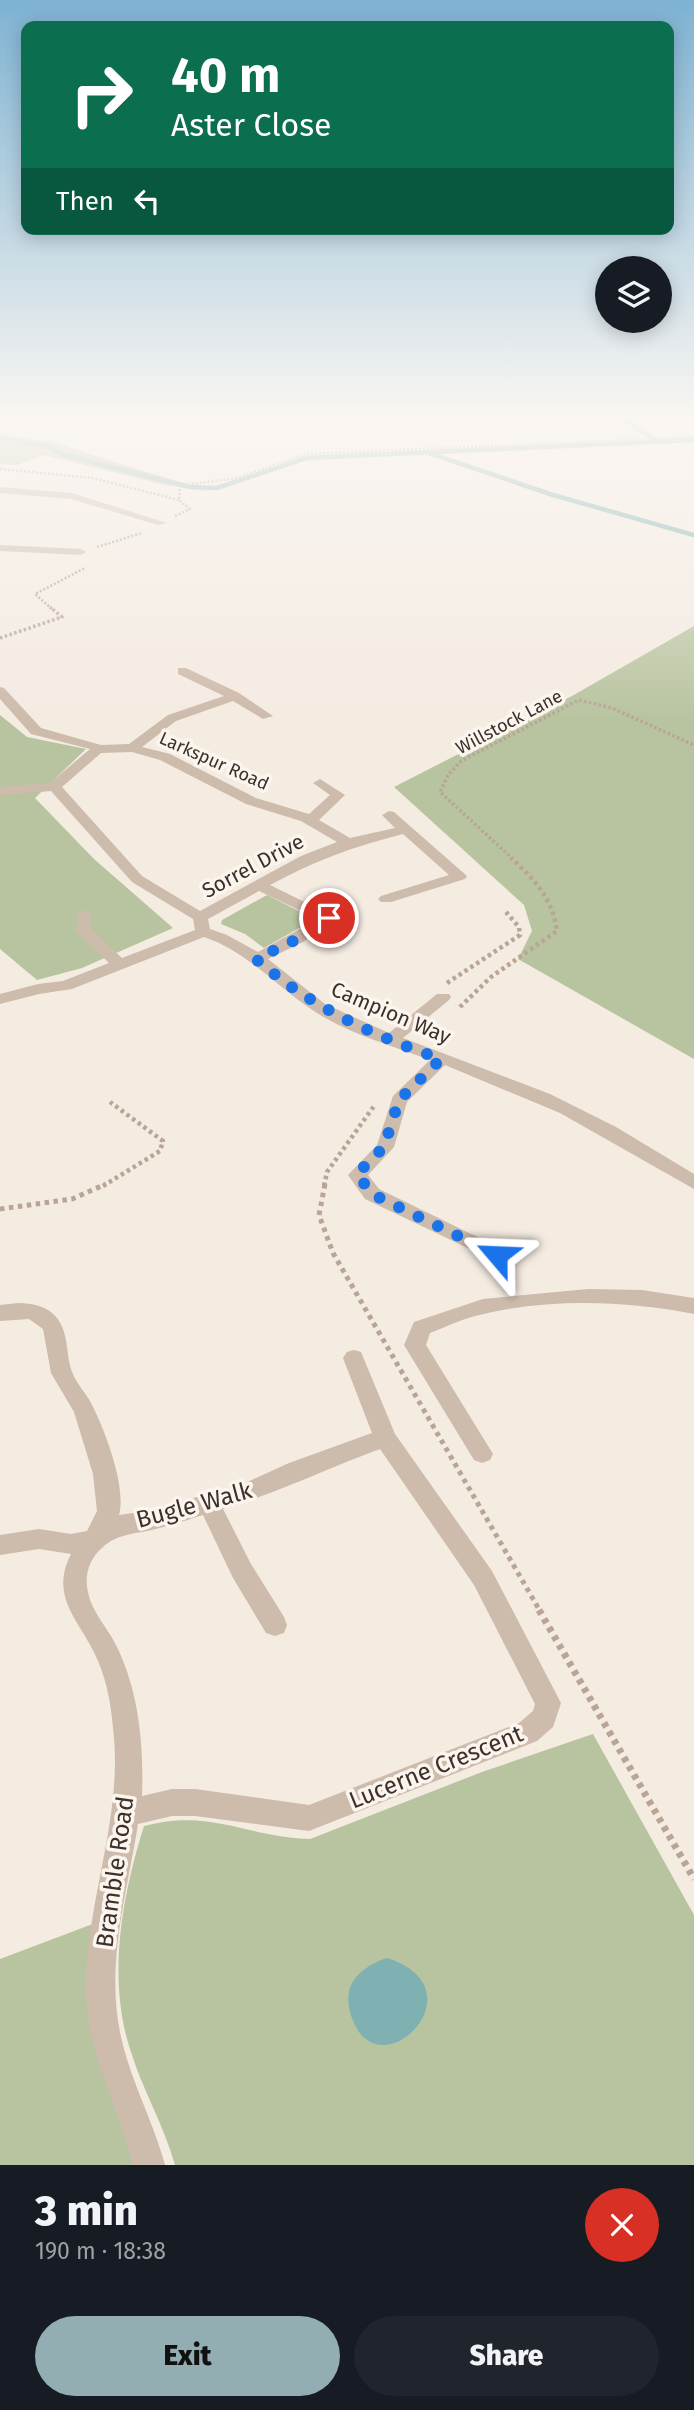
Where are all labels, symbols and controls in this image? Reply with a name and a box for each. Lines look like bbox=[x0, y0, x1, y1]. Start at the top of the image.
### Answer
text: 40 m bbox=[171, 46, 280, 105]
icon: right bbox=[56, 49, 147, 140]
text: Aster Close bbox=[171, 106, 332, 144]
icon: left bbox=[128, 182, 166, 220]
text: Then bbox=[56, 186, 114, 217]
map controls bbox=[595, 256, 672, 333]
button: layers bbox=[595, 256, 672, 333]
street label: Willstock Lane bbox=[452, 685, 566, 759]
street label: Larkspur Road bbox=[156, 727, 272, 795]
street label: Sorrel Drive bbox=[198, 828, 308, 904]
pin bbox=[299, 888, 359, 948]
icon: arrive bbox=[310, 899, 348, 937]
street label: Campion Way bbox=[327, 976, 455, 1050]
position arrow bbox=[460, 1218, 534, 1292]
street label: Bugle Walk bbox=[133, 1476, 256, 1534]
street label: Lucerne Crescent bbox=[345, 1719, 527, 1815]
street label: Bramble Road bbox=[91, 1794, 139, 1950]
text: 3 min bbox=[35, 2186, 138, 2236]
button: close bbox=[585, 2188, 659, 2262]
text: 190 m · 18:38 bbox=[35, 2237, 166, 2265]
button: Exit bbox=[35, 2316, 340, 2396]
button: Share bbox=[354, 2316, 659, 2396]

